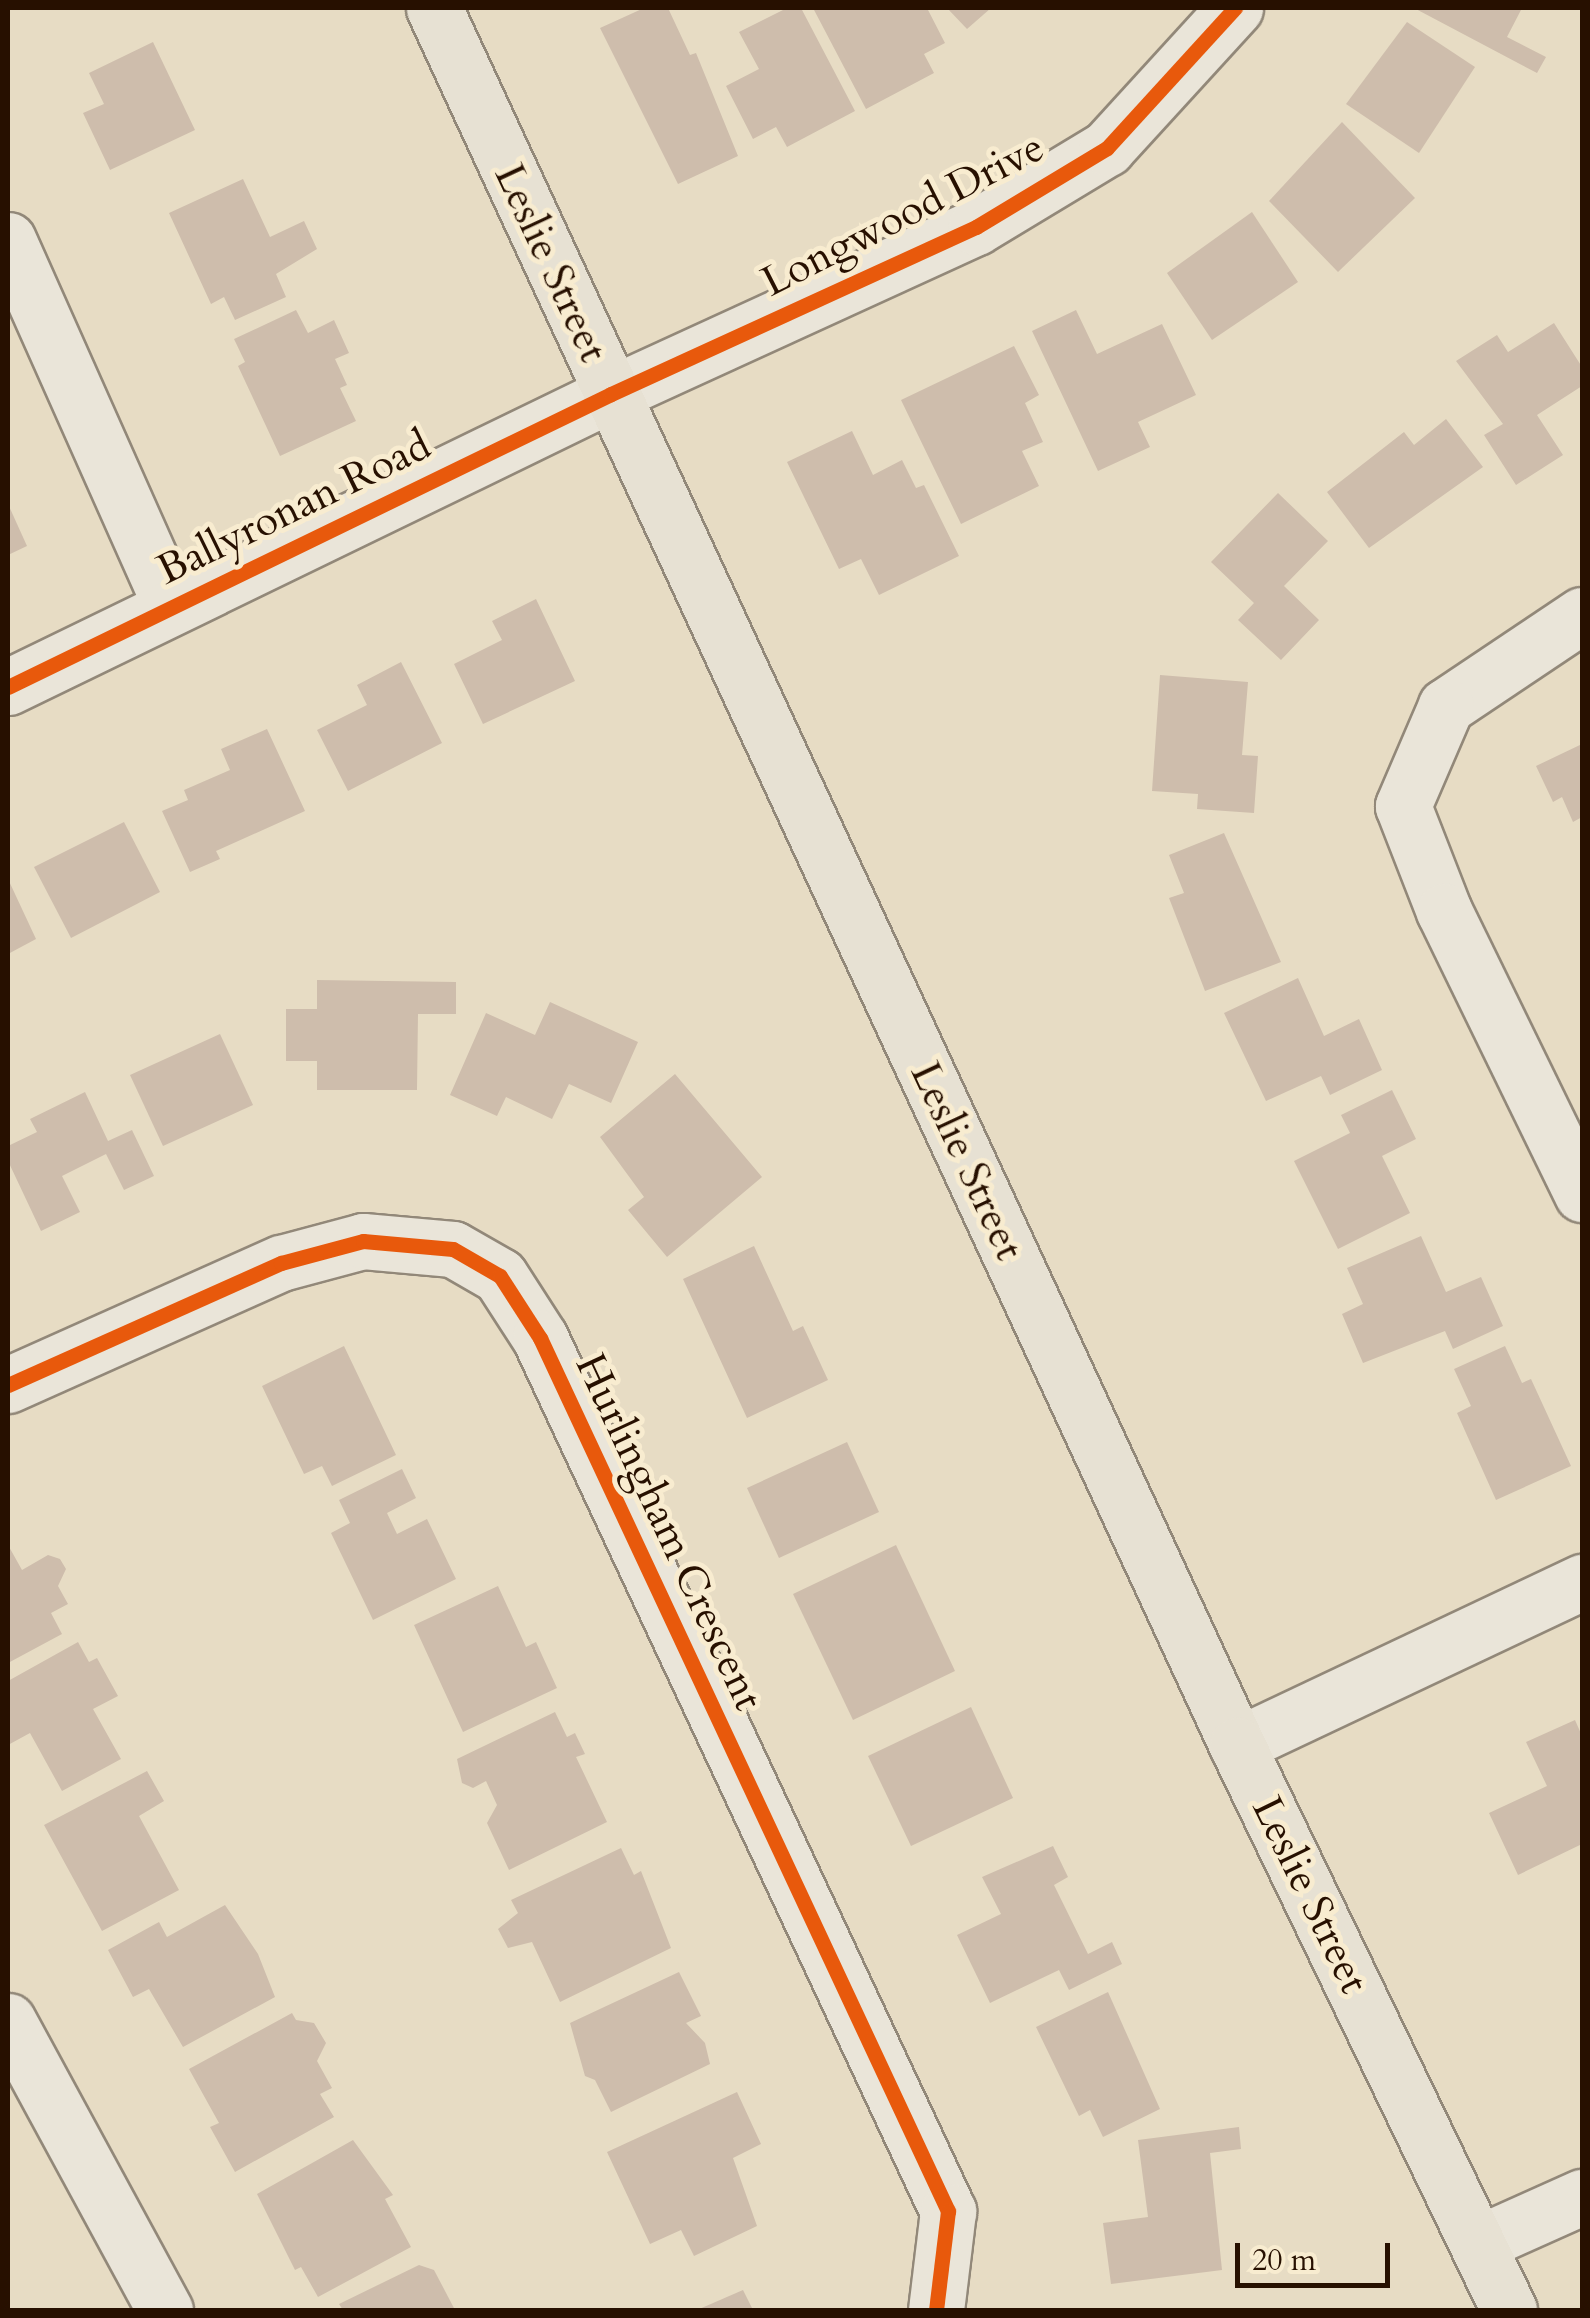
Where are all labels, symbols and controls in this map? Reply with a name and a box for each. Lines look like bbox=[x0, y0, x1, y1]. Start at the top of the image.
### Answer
street label: Longwood Drive bbox=[754, 122, 1052, 308]
street label: Leslie Street bbox=[483, 156, 619, 370]
street label: Ballyronan Road bbox=[149, 420, 439, 596]
street label: Leslie Street bbox=[899, 1054, 1035, 1268]
street label: Hurlingham Crescent bbox=[564, 1346, 774, 1718]
street label: Leslie Street bbox=[1241, 1788, 1379, 2002]
scale bar bbox=[1240, 2223, 1395, 2285]
text: 20 m bbox=[1252, 2240, 1316, 2281]

